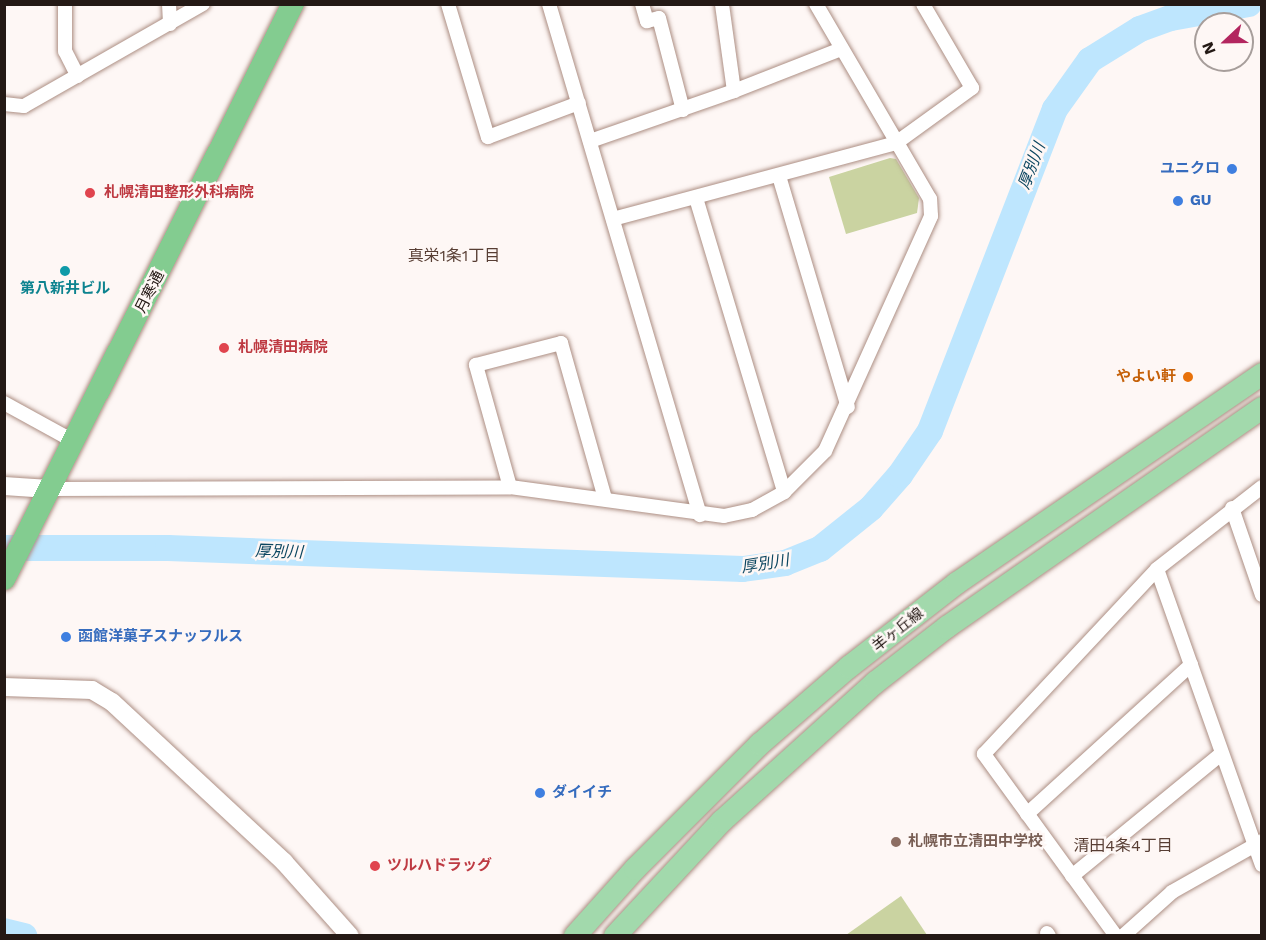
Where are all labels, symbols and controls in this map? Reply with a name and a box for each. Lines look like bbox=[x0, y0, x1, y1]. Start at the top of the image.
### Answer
north arrow bbox=[1194, 12, 1254, 72]
text: N bbox=[1198, 39, 1220, 57]
water label: 厚別川 bbox=[1014, 140, 1050, 192]
place label: ユニクロ bbox=[1160, 160, 1220, 178]
marker: ユニクロ bbox=[1225, 162, 1239, 176]
marker: 札幌清田整形外科病院 bbox=[81, 184, 99, 202]
place label: 札幌清田整形外科病院 bbox=[104, 184, 254, 202]
place label: GU bbox=[1190, 192, 1211, 210]
marker: GU bbox=[1171, 194, 1185, 208]
district label: 真栄1条1丁目 bbox=[408, 246, 500, 266]
marker: 第八新井ビル bbox=[58, 264, 72, 278]
street label: 月寒通 bbox=[132, 268, 168, 316]
place label: 第八新井ビル bbox=[20, 280, 110, 298]
marker: 札幌清田病院 bbox=[215, 339, 233, 357]
place label: 札幌清田病院 bbox=[238, 339, 328, 357]
place label: やよい軒 bbox=[1116, 368, 1176, 386]
marker: やよい軒 bbox=[1181, 370, 1195, 384]
water label: 厚別川 bbox=[255, 542, 303, 562]
water label: 厚別川 bbox=[740, 551, 790, 577]
street label: 羊ヶ丘線 bbox=[869, 604, 927, 656]
place label: 函館洋菓子スナッフルス bbox=[78, 628, 243, 646]
marker: 函館洋菓子スナッフルス bbox=[59, 630, 73, 644]
place label: ダイイチ bbox=[552, 784, 612, 802]
marker: ダイイチ bbox=[533, 786, 547, 800]
place label: 札幌市立清田中学校 bbox=[908, 833, 1043, 851]
marker: 札幌市立清田中学校 bbox=[889, 835, 903, 849]
district label: 清田4条4丁目 bbox=[1073, 836, 1173, 856]
place label: ツルハドラッグ bbox=[387, 857, 492, 875]
marker: ツルハドラッグ bbox=[368, 859, 382, 873]

